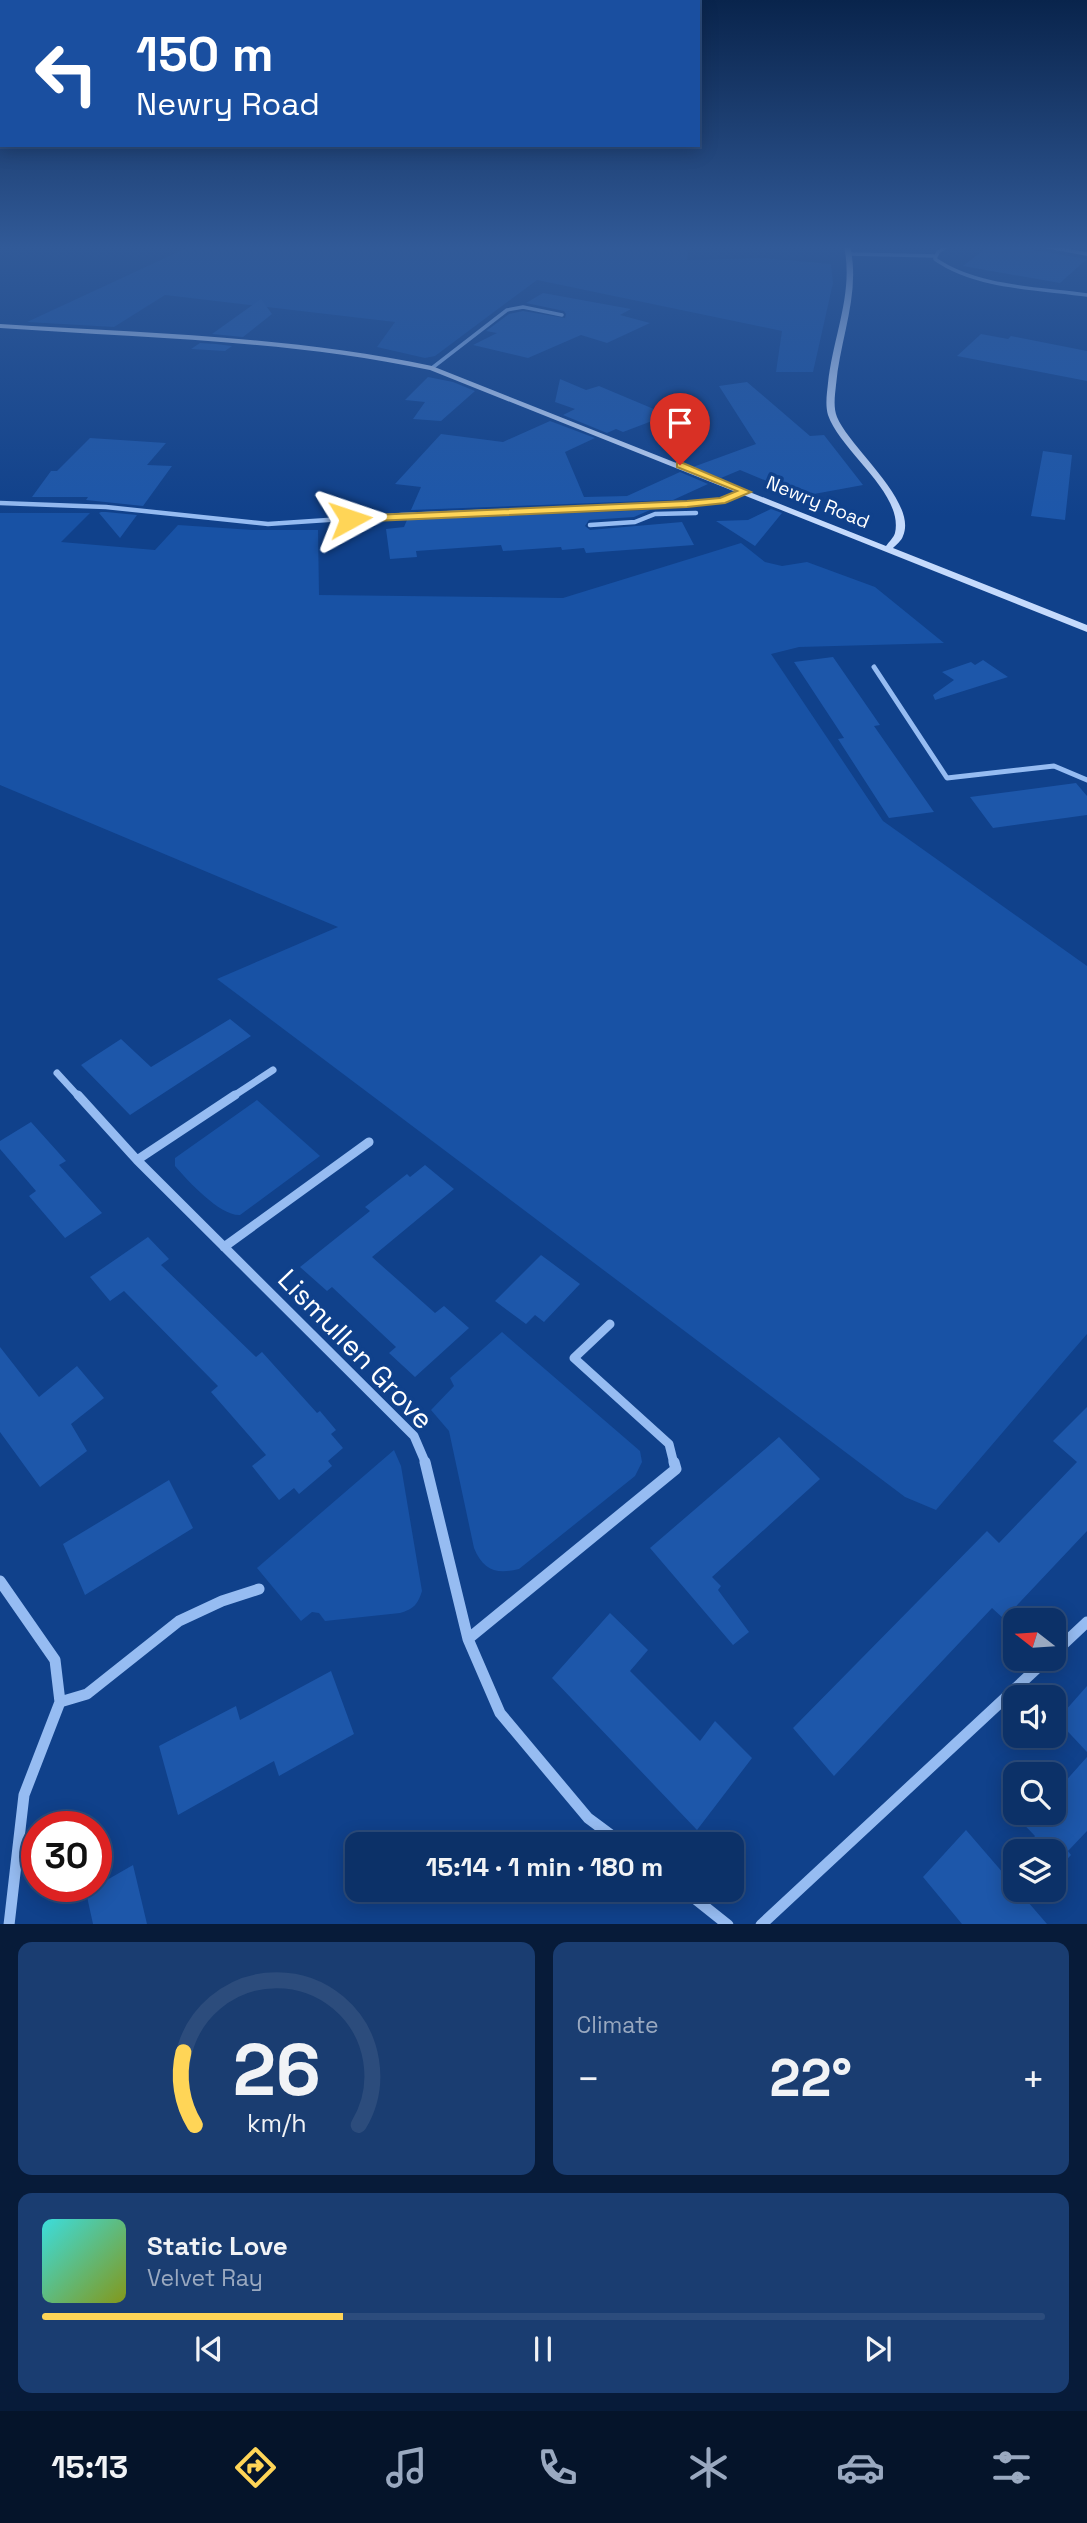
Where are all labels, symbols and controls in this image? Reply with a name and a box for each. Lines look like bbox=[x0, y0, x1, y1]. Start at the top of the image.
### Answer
text: 150 m bbox=[136, 23, 274, 85]
icon: left bbox=[21, 28, 112, 119]
text: Newry Road bbox=[136, 84, 320, 124]
pin bbox=[650, 393, 710, 465]
icon: arrive bbox=[661, 404, 699, 442]
street label: Newry Road bbox=[763, 470, 873, 534]
position arrow bbox=[313, 482, 387, 556]
street label: Lismullen Grove bbox=[270, 1261, 442, 1437]
north arrow bbox=[1003, 1608, 1066, 1671]
map controls bbox=[1003, 1608, 1066, 1902]
button: sound bbox=[1003, 1685, 1066, 1748]
button: search bbox=[1003, 1762, 1066, 1825]
speed limit sign: 30 bbox=[21, 1811, 112, 1902]
button: layers bbox=[1003, 1839, 1066, 1902]
text: 15:14 · 1 min · 180 m bbox=[426, 1850, 663, 1884]
text: Climate bbox=[577, 2010, 659, 2040]
text: 26 bbox=[232, 2023, 320, 2116]
text: 22° bbox=[770, 2045, 852, 2111]
text: − bbox=[577, 2055, 600, 2103]
text: + bbox=[1021, 2055, 1045, 2103]
text: km/h bbox=[246, 2106, 306, 2138]
text: Static Love bbox=[147, 2229, 288, 2263]
text: Velvet Ray bbox=[147, 2263, 263, 2293]
icon: previous bbox=[190, 2330, 228, 2368]
icon: pause bbox=[524, 2330, 562, 2368]
icon: next bbox=[859, 2330, 897, 2368]
icon: directions bbox=[231, 2443, 280, 2492]
icon: music bbox=[382, 2443, 431, 2492]
icon: phone bbox=[533, 2443, 582, 2492]
icon: climate bbox=[684, 2443, 733, 2492]
icon: car bbox=[836, 2443, 885, 2492]
icon: filters bbox=[987, 2443, 1036, 2492]
text: 15:13 bbox=[51, 2447, 128, 2487]

